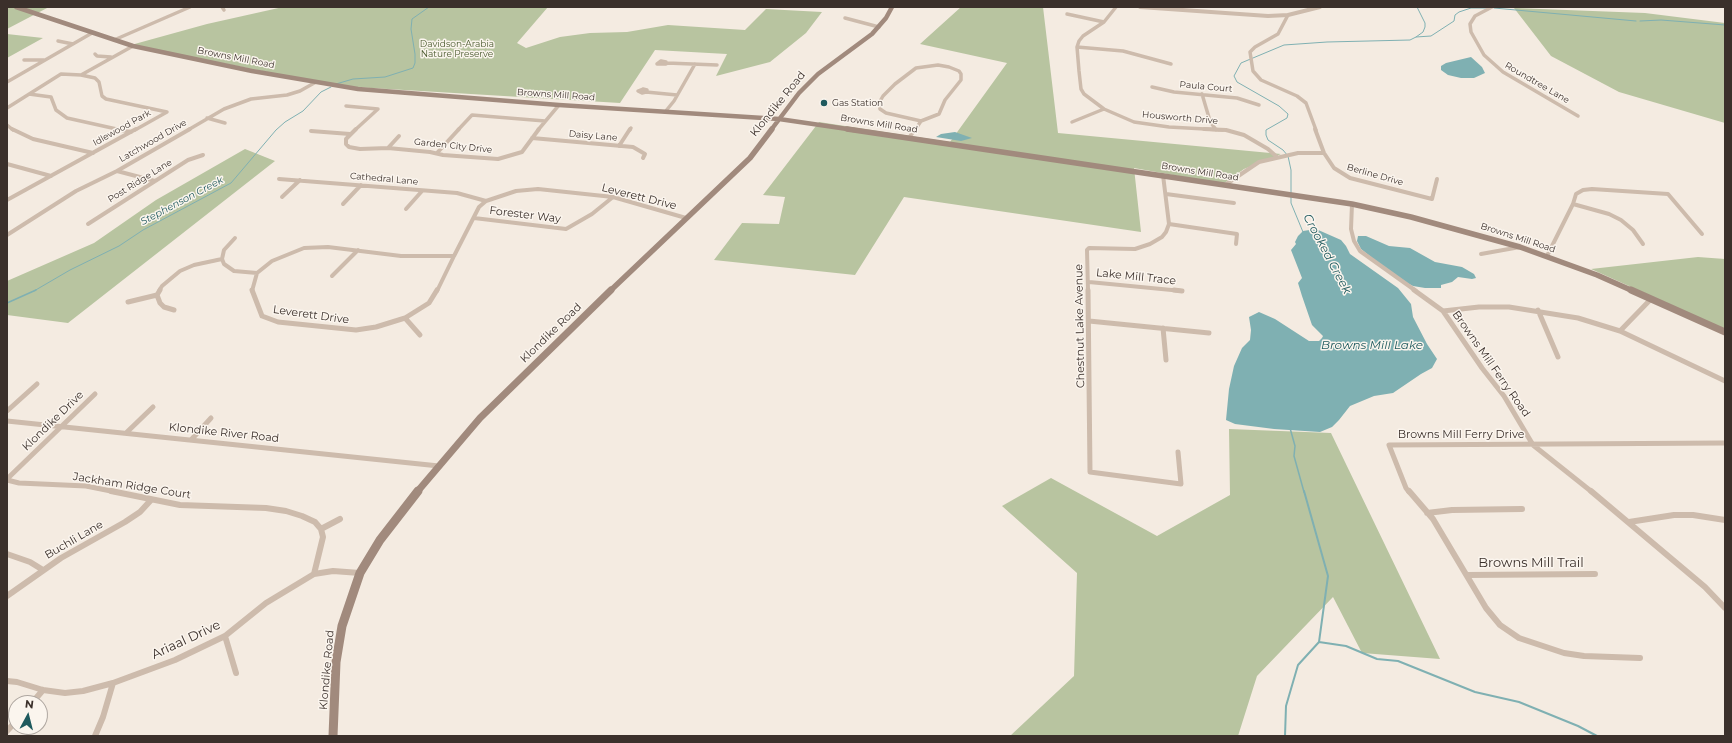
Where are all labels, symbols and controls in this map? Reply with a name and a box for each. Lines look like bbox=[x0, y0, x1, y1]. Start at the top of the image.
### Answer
park label: Davidson-Arabia Nature Preserve bbox=[420, 39, 494, 60]
street label: Browns Mill Road bbox=[197, 45, 275, 71]
street label: Roundtree Lane bbox=[1503, 60, 1571, 106]
street label: Klondike Road bbox=[748, 69, 808, 139]
street label: Paula Court bbox=[1179, 79, 1233, 95]
street label: Browns Mill Road bbox=[517, 87, 595, 103]
marker: Gas Station bbox=[819, 98, 829, 108]
place label: Gas Station bbox=[832, 98, 883, 108]
street label: Idlewood Park bbox=[91, 108, 153, 148]
street label: Housworth Drive bbox=[1142, 109, 1218, 127]
street label: Browns Mill Road bbox=[839, 113, 919, 135]
street label: Latchwood Drive bbox=[117, 117, 189, 165]
street label: Daisy Lane bbox=[568, 128, 618, 144]
street label: Garden City Drive bbox=[413, 137, 493, 155]
street label: Post Ridge Lane bbox=[106, 157, 174, 205]
street label: Browns Mill Road bbox=[1160, 161, 1240, 183]
street label: Berline Drive bbox=[1346, 162, 1404, 188]
street label: Cathedral Lane bbox=[349, 171, 419, 187]
water label: Stephenson Creek bbox=[139, 174, 225, 228]
street label: Leverett Drive bbox=[600, 181, 678, 213]
street label: Forester Way bbox=[488, 204, 562, 226]
water label: Crooked Creek bbox=[1300, 211, 1354, 297]
street label: Browns Mill Road bbox=[1479, 221, 1557, 255]
street label: Chestnut Lake Avenue bbox=[1072, 264, 1088, 388]
street label: Lake Mill Trace bbox=[1095, 266, 1177, 288]
street label: Klondike Road bbox=[518, 300, 584, 366]
street label: Leverett Drive bbox=[272, 303, 350, 327]
street label: Browns Mill Ferry Road bbox=[1449, 308, 1533, 420]
water label: Browns Mill Lake bbox=[1321, 338, 1423, 352]
street label: Klondike Drive bbox=[20, 388, 86, 454]
street label: Klondike River Road bbox=[168, 421, 280, 445]
street label: Browns Mill Ferry Drive bbox=[1398, 428, 1524, 442]
street label: Jackham Ridge Court bbox=[72, 470, 192, 502]
street label: Buchli Lane bbox=[43, 518, 105, 562]
street label: Browns Mill Trail bbox=[1478, 555, 1584, 571]
street label: Ariaal Drive bbox=[149, 617, 223, 663]
street label: Klondike Road bbox=[317, 629, 337, 711]
north arrow bbox=[8, 695, 48, 735]
text: N bbox=[24, 697, 35, 712]

